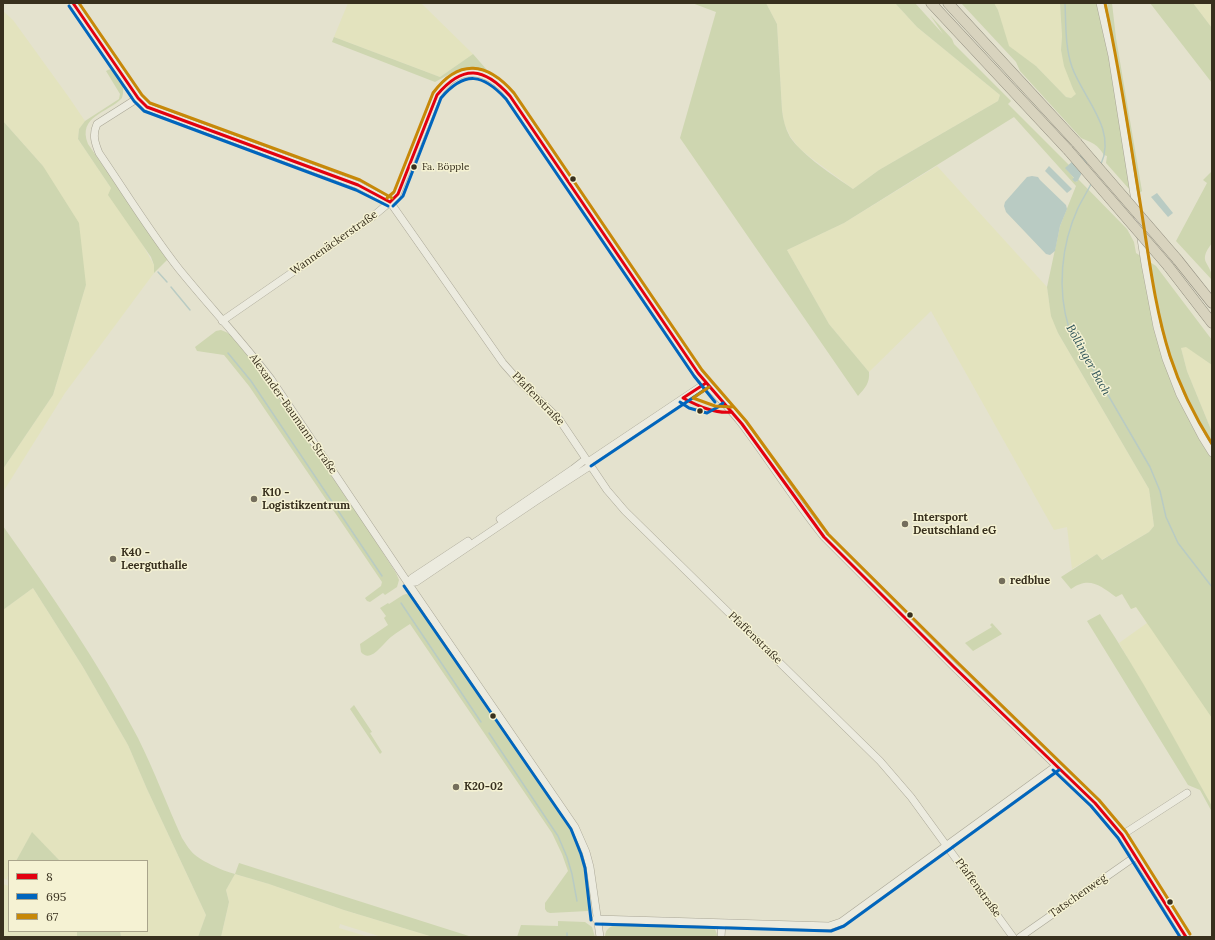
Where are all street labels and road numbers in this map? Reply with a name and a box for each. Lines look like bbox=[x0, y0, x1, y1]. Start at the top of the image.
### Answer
street label: Wannenäckerstraße bbox=[288, 208, 380, 278]
street label: Alexander-Baumann-Straße bbox=[246, 351, 340, 477]
street label: Pfaffenstraße bbox=[509, 369, 567, 429]
street label: Pfaffenstraße bbox=[725, 609, 785, 667]
street label: Pfaffenstraße bbox=[952, 856, 1004, 920]
street label: Tatschenweg bbox=[1047, 871, 1109, 921]

